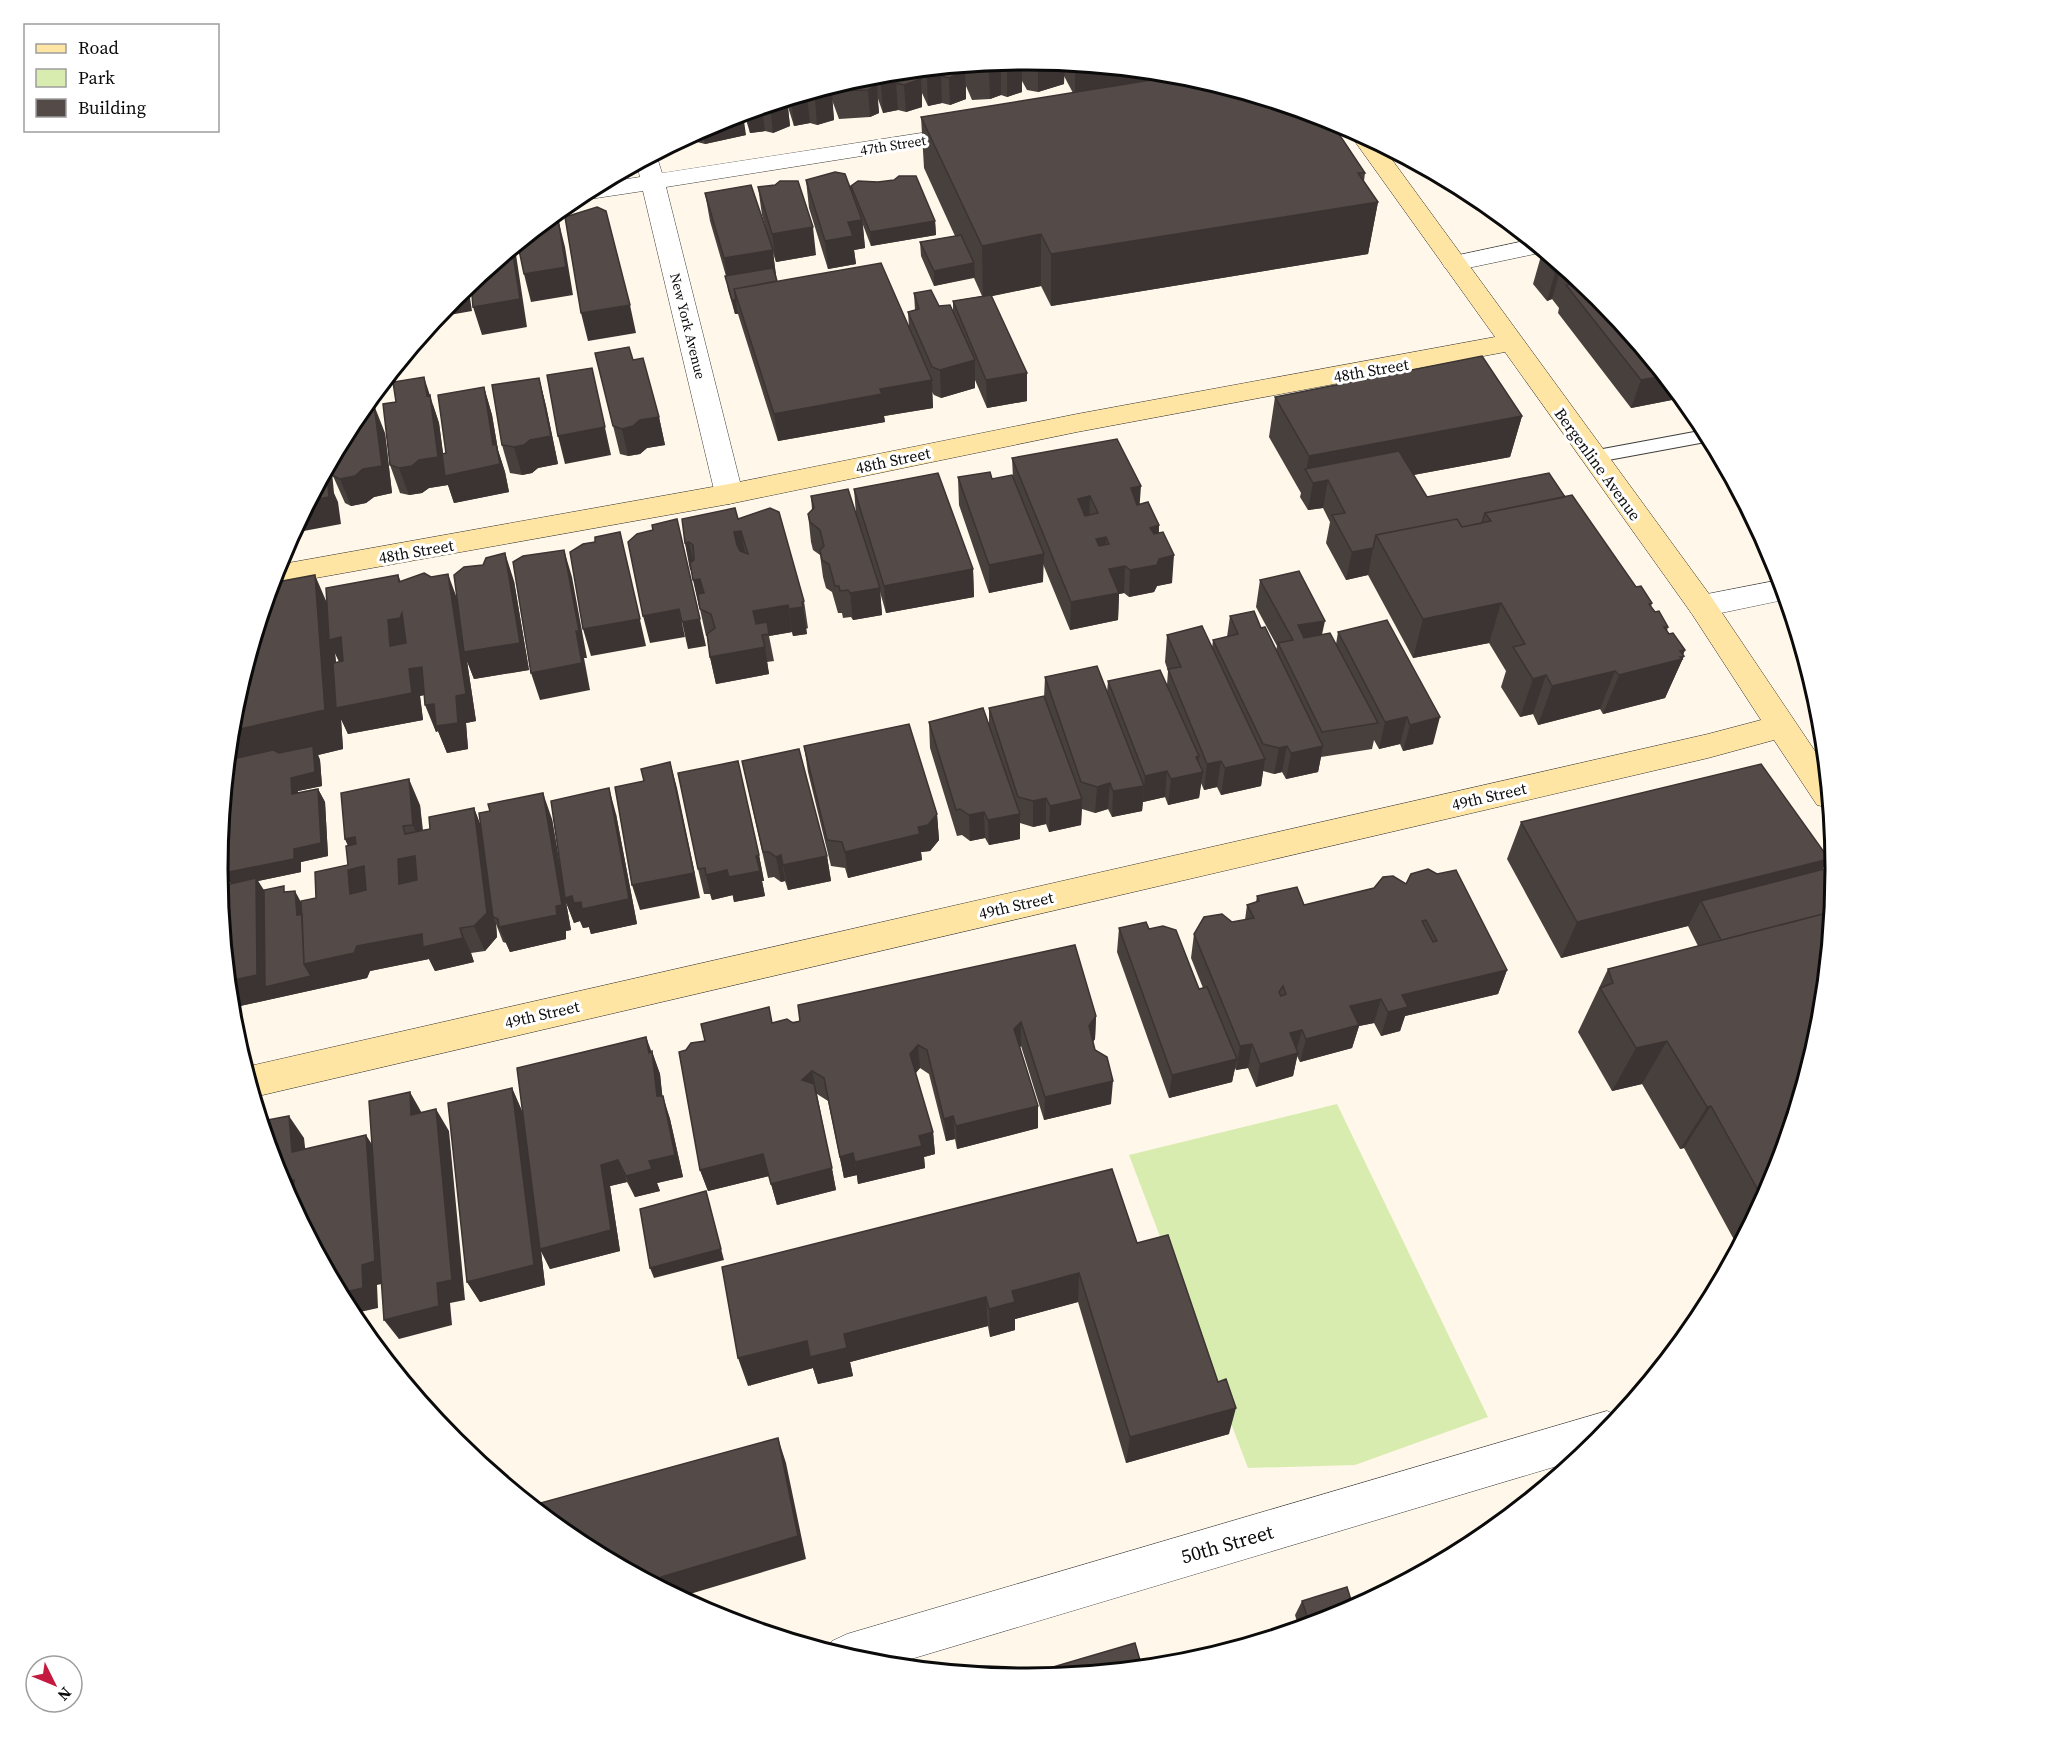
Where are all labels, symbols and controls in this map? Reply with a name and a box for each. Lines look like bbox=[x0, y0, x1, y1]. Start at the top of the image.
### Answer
legend bbox=[24, 24, 219, 132]
text: Road bbox=[78, 35, 119, 60]
text: Park bbox=[78, 65, 115, 90]
text: Building bbox=[78, 95, 146, 120]
street label: 47th Street bbox=[859, 130, 928, 160]
street label: New York Avenue bbox=[665, 271, 711, 381]
street label: 48th Street bbox=[1332, 352, 1411, 387]
street label: Bergenline Avenue bbox=[1550, 403, 1646, 525]
street label: 48th Street bbox=[854, 441, 933, 479]
street label: 48th Street bbox=[377, 533, 456, 568]
street label: 49th Street bbox=[1450, 777, 1529, 815]
street label: 49th Street bbox=[977, 886, 1056, 924]
street label: 49th Street bbox=[503, 995, 582, 1033]
street label: 50th Street bbox=[1178, 1517, 1277, 1571]
north arrow bbox=[24, 1654, 84, 1714]
text: N bbox=[53, 1682, 77, 1706]

